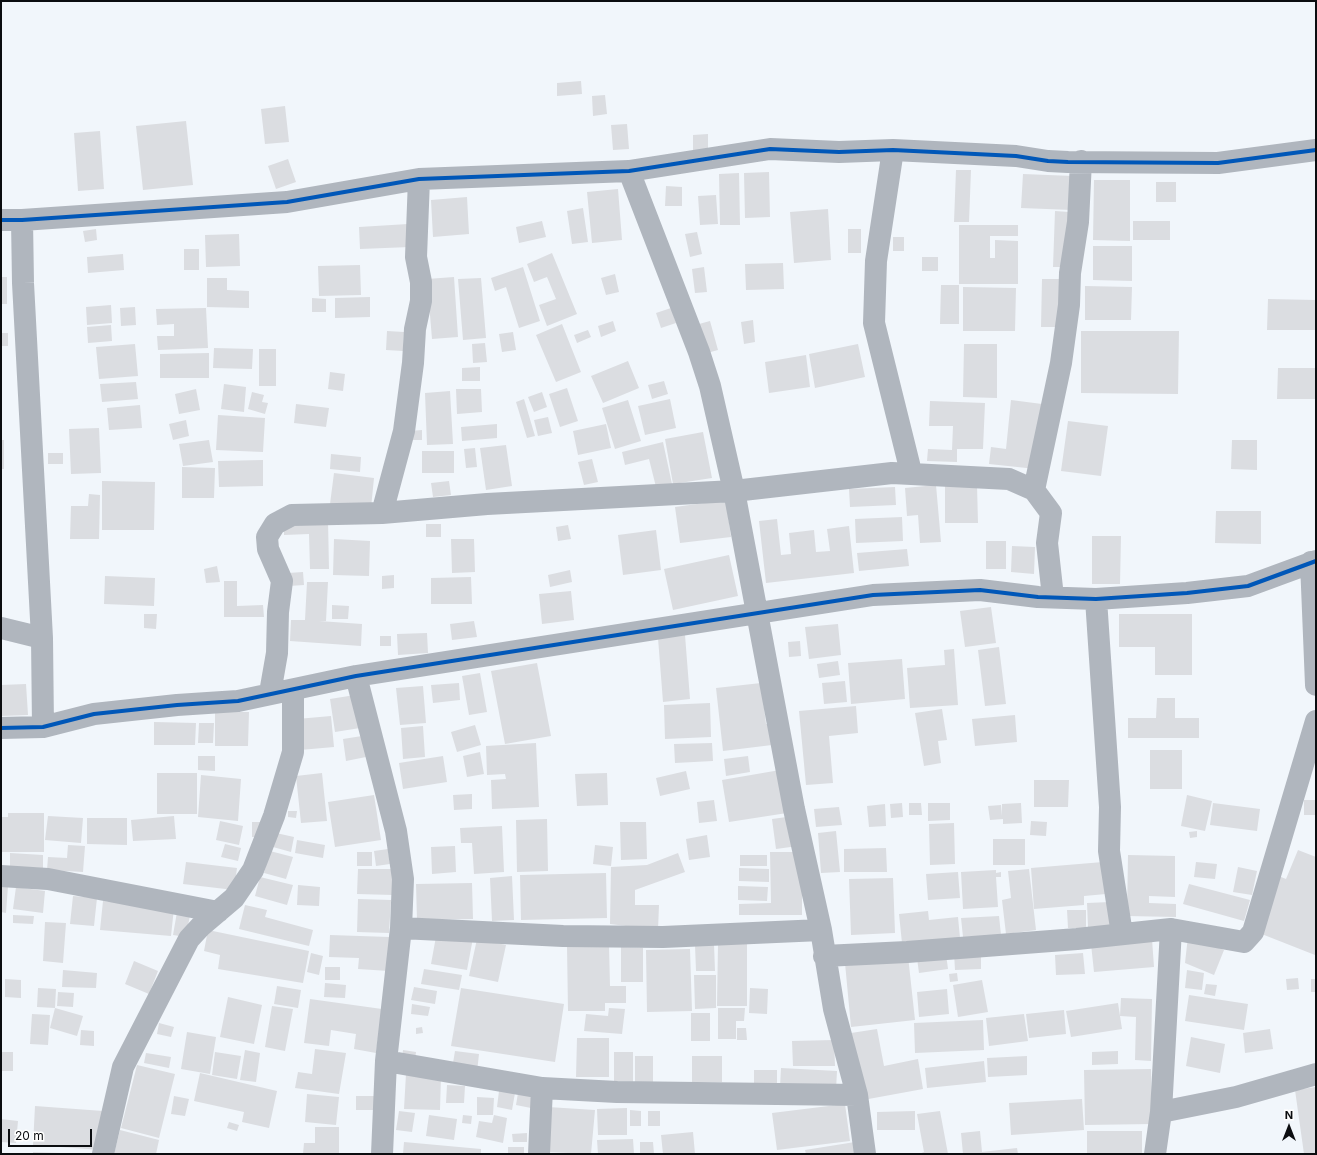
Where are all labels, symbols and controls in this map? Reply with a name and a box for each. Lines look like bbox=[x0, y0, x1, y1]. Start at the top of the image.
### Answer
north arrow bbox=[1269, 1107, 1309, 1147]
text: N bbox=[1285, 1108, 1293, 1122]
scale bar bbox=[10, 1121, 94, 1147]
text: 20 m bbox=[15, 1128, 44, 1143]

